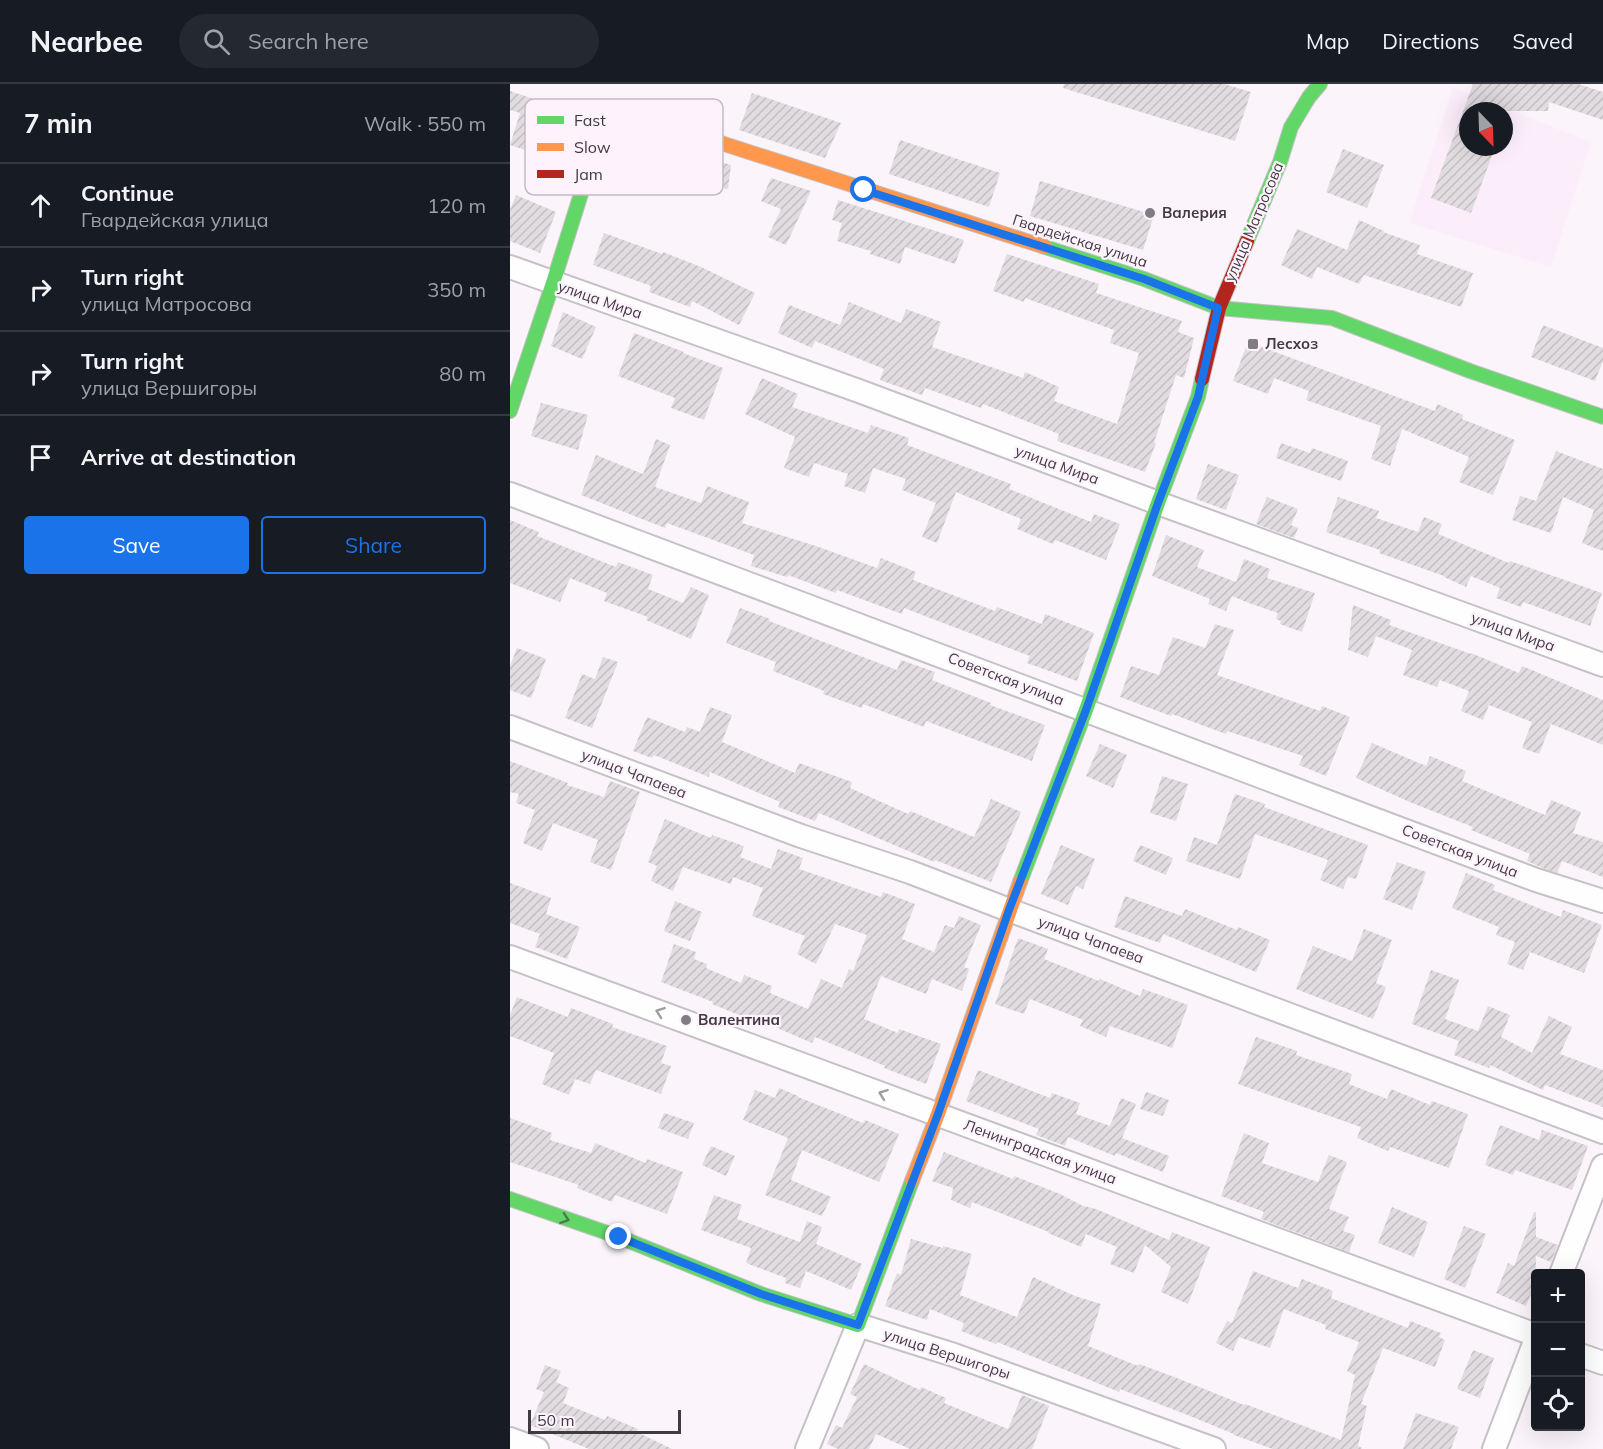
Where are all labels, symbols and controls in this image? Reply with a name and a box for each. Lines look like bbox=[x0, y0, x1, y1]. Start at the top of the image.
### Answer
search box bbox=[179, 14, 599, 68]
text: Nearbee bbox=[30, 24, 143, 59]
icon: search bbox=[200, 25, 233, 58]
text: Search here bbox=[248, 27, 369, 55]
text: Map bbox=[1306, 28, 1349, 54]
text: Directions bbox=[1382, 28, 1479, 54]
text: Saved bbox=[1512, 28, 1573, 54]
legend bbox=[525, 99, 723, 195]
north arrow bbox=[1459, 102, 1513, 156]
text: 7 min bbox=[24, 107, 93, 140]
text: Fast bbox=[574, 110, 606, 130]
text: Walk · 550 m bbox=[364, 111, 486, 136]
text: Slow bbox=[574, 137, 611, 157]
street label: улица Матросова bbox=[1220, 159, 1287, 285]
text: Jam bbox=[574, 164, 603, 184]
route start bbox=[850, 176, 876, 202]
text: Continue bbox=[81, 179, 174, 207]
icon: ahead bbox=[24, 189, 57, 222]
text: 120 m bbox=[427, 193, 486, 218]
place label: Валерия bbox=[1162, 203, 1227, 222]
marker: Валерия bbox=[1143, 206, 1157, 220]
text: Гвардейская улица bbox=[81, 207, 269, 232]
street label: Гвардейская улица bbox=[1010, 210, 1150, 271]
text: Turn right bbox=[81, 263, 184, 291]
icon: right bbox=[24, 273, 57, 306]
street label: улица Мира bbox=[556, 276, 645, 323]
text: 350 m bbox=[427, 277, 486, 302]
text: улица Матросова bbox=[81, 291, 252, 316]
place label: Лесхоз bbox=[1265, 334, 1318, 353]
marker: Лесхоз bbox=[1246, 337, 1260, 351]
text: Turn right bbox=[81, 347, 184, 375]
icon: right bbox=[24, 357, 57, 390]
text: 80 m bbox=[439, 361, 486, 386]
text: улица Вершигоры bbox=[81, 375, 257, 400]
icon: arrive bbox=[24, 441, 57, 474]
street label: улица Мира bbox=[1013, 441, 1102, 488]
text: Arrive at destination bbox=[81, 443, 296, 471]
button: Save bbox=[24, 516, 249, 574]
button: Share bbox=[261, 516, 486, 574]
street label: улица Мира bbox=[1469, 608, 1558, 655]
street label: Советская улица bbox=[945, 648, 1067, 709]
street label: улица Чапаева bbox=[579, 745, 689, 802]
street label: Советская улица bbox=[1399, 820, 1521, 881]
street label: улица Чапаева bbox=[1036, 912, 1147, 967]
one-way arrow bbox=[656, 1007, 666, 1020]
place label: Валентина bbox=[698, 1010, 780, 1029]
marker: Валентина bbox=[679, 1013, 693, 1027]
one-way arrow bbox=[878, 1088, 889, 1101]
street label: Ленинградская улица bbox=[961, 1115, 1119, 1188]
one-way arrow bbox=[559, 1211, 570, 1224]
route end bbox=[605, 1223, 631, 1249]
map controls bbox=[1531, 1269, 1585, 1431]
button: + bbox=[1531, 1269, 1585, 1323]
button: − bbox=[1531, 1323, 1585, 1377]
street label: улица Вершигоры bbox=[881, 1324, 1013, 1383]
button: locate bbox=[1531, 1377, 1585, 1431]
scale bar bbox=[528, 1407, 681, 1434]
text: 50 m bbox=[537, 1410, 574, 1430]

